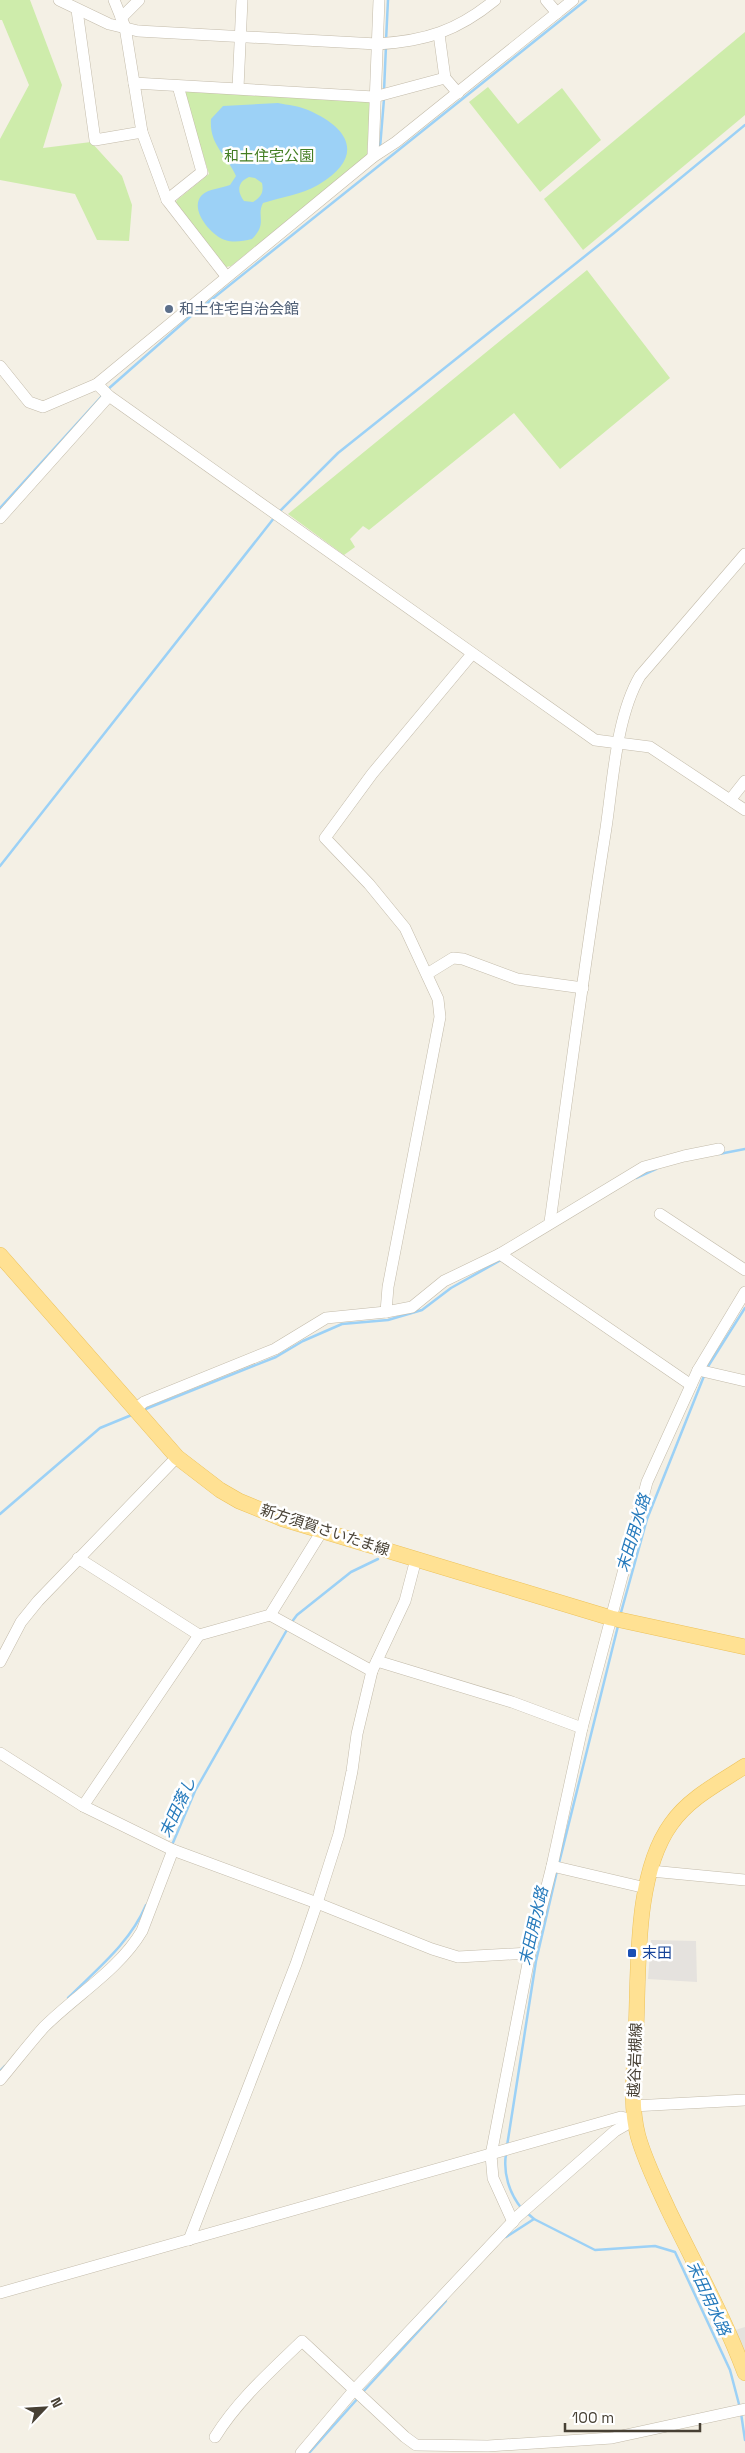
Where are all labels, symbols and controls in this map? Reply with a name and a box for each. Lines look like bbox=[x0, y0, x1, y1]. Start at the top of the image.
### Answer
park label: 和土住宅公園 bbox=[224, 146, 314, 165]
place label: 和土住宅自治会館 bbox=[179, 299, 299, 318]
marker: 和土住宅自治会館 bbox=[163, 303, 175, 315]
water label: 末田用水路 bbox=[612, 1490, 656, 1574]
street label: 新方須賀さいたま線 bbox=[258, 1500, 392, 1559]
water label: 末田落し bbox=[154, 1774, 200, 1841]
water label: 末田用水路 bbox=[514, 1883, 553, 1967]
place label: 末田 bbox=[642, 1943, 672, 1962]
marker: 末田 bbox=[626, 1947, 638, 1959]
street label: 越谷岩槻線 bbox=[624, 2022, 645, 2099]
water label: 末田用水路 bbox=[682, 2258, 736, 2341]
north arrow bbox=[20, 2383, 70, 2433]
text: N bbox=[47, 2394, 67, 2411]
scale bar bbox=[565, 2400, 700, 2432]
text: 100 m bbox=[572, 2408, 614, 2427]

